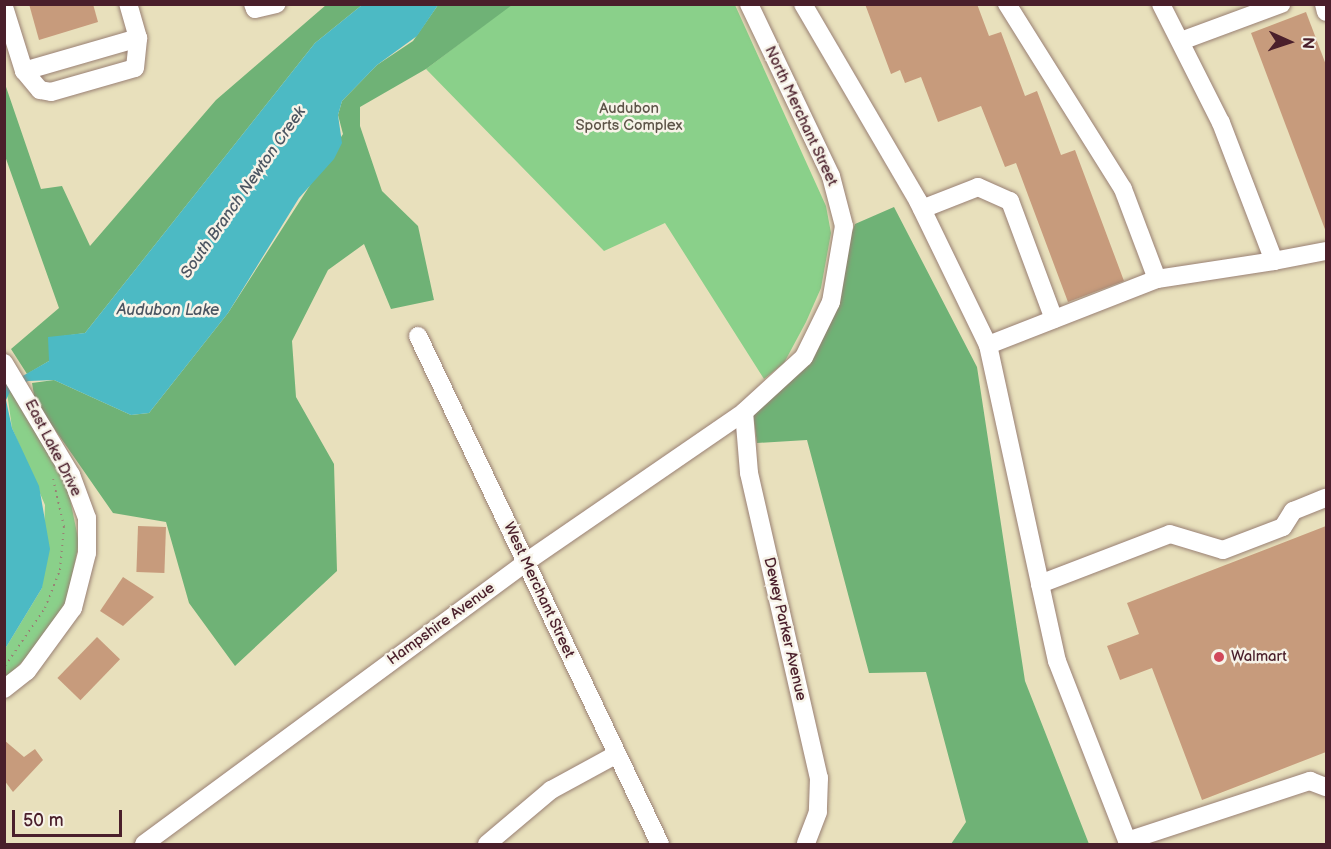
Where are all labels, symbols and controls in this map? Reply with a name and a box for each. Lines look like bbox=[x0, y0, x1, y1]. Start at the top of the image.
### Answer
north arrow bbox=[1259, 12, 1319, 72]
text: N bbox=[1298, 36, 1317, 49]
street label: North Merchant Street bbox=[761, 43, 841, 189]
park label: Audubon Sports Complex bbox=[575, 99, 683, 134]
water label: South Branch Newton Creek bbox=[177, 103, 311, 283]
water label: Audubon Lake bbox=[117, 301, 219, 321]
street label: East Lake Drive bbox=[21, 397, 85, 499]
street label: West Merchant Street bbox=[500, 519, 578, 661]
street label: Dewey Parker Avenue bbox=[760, 555, 810, 703]
street label: Hampshire Avenue bbox=[384, 579, 498, 669]
place label: Walmart bbox=[1231, 648, 1287, 666]
marker: Walmart bbox=[1212, 650, 1226, 664]
scale bar bbox=[15, 798, 124, 836]
text: 50 m bbox=[23, 810, 64, 831]

